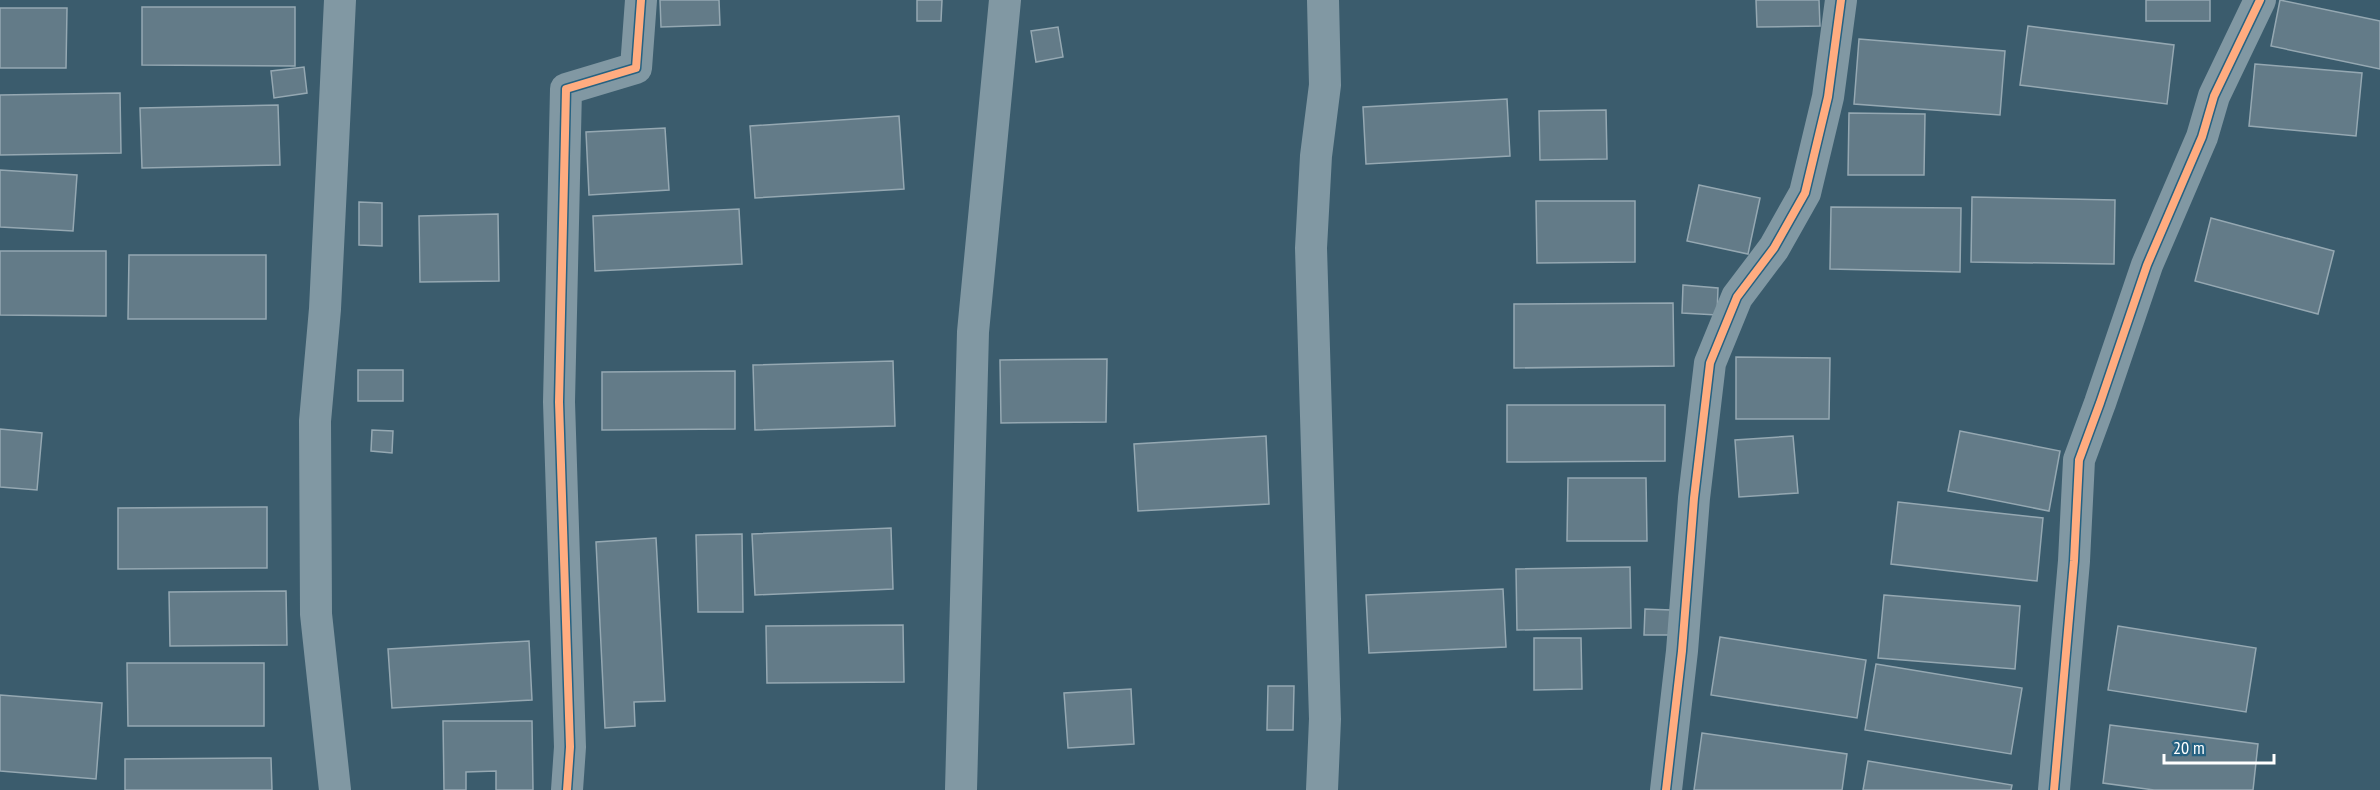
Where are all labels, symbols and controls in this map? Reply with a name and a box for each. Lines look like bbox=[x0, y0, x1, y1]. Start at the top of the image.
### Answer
scale bar bbox=[2164, 727, 2274, 765]
text: 20 m bbox=[2173, 736, 2205, 759]

